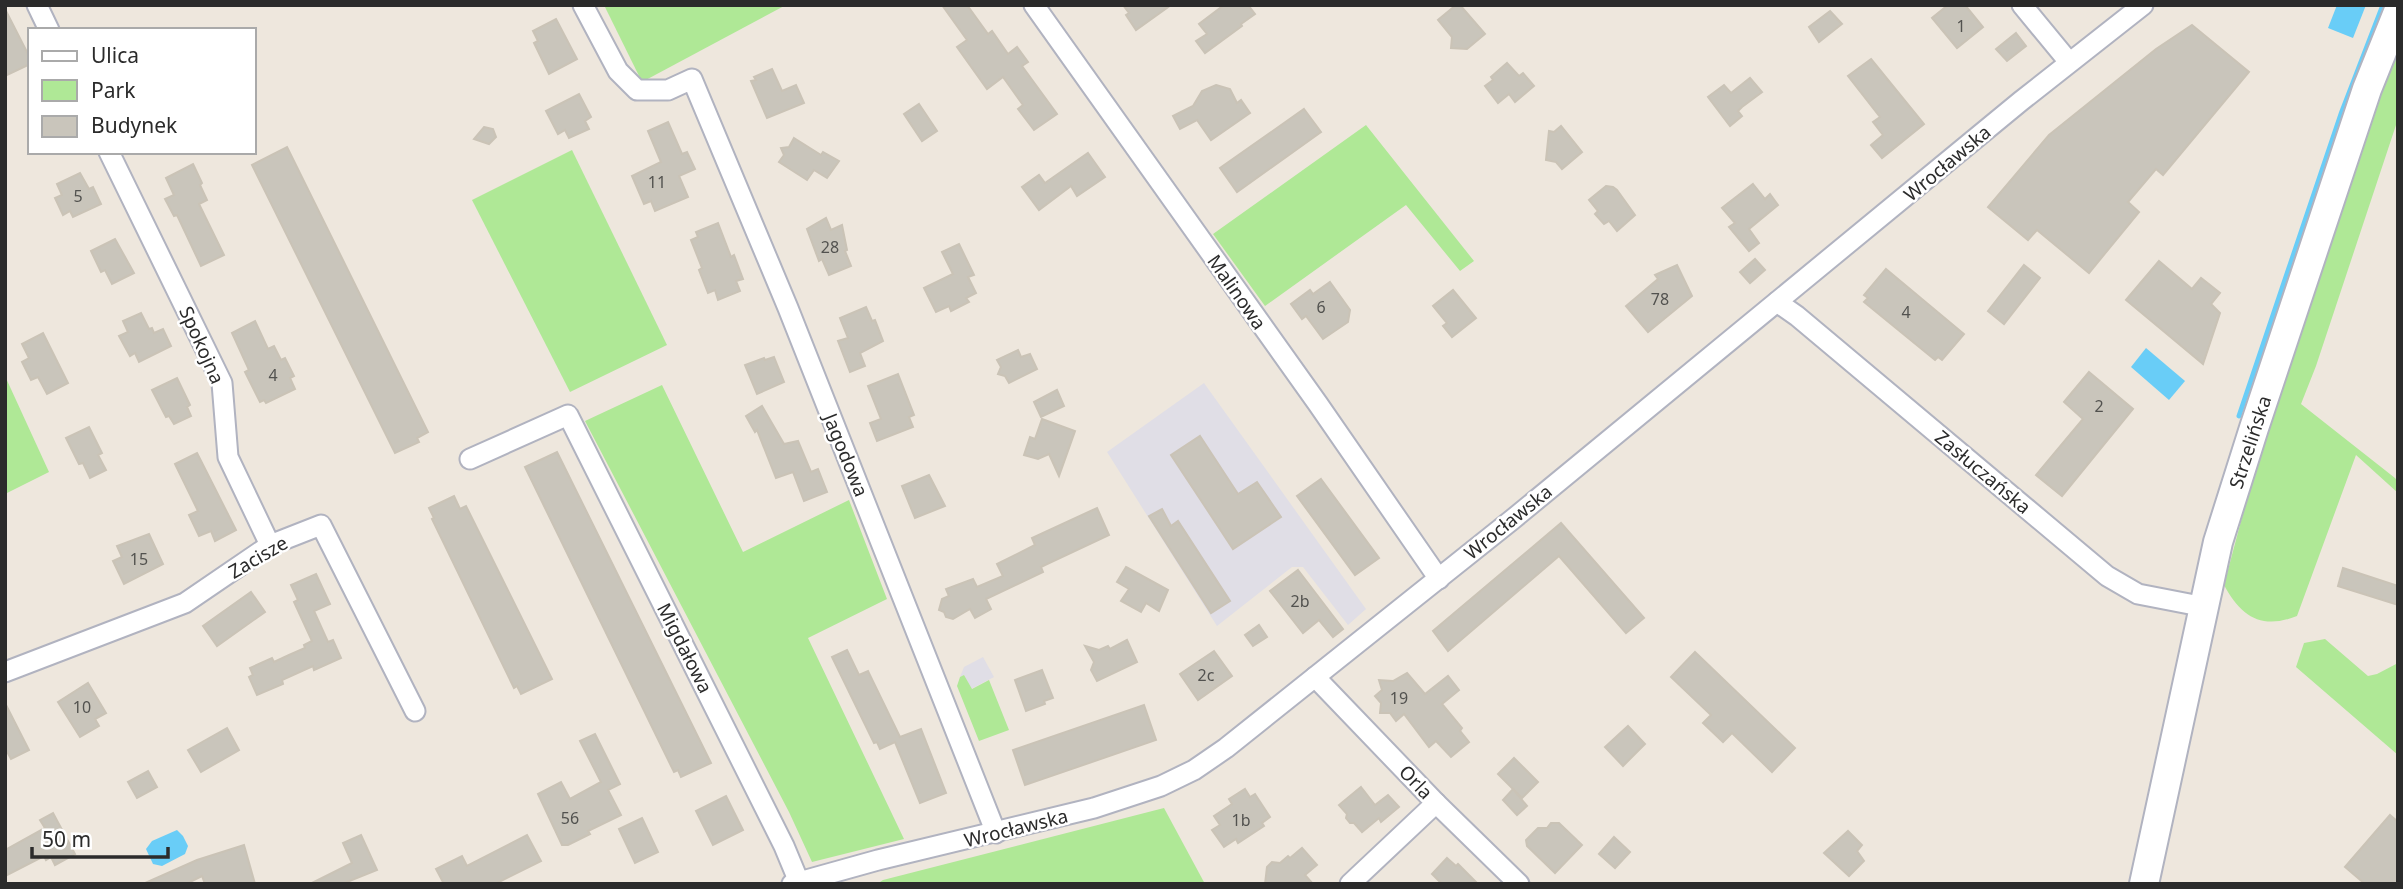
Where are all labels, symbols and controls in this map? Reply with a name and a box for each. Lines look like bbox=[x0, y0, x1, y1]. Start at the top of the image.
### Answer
house number: 1 bbox=[1956, 15, 1966, 37]
legend bbox=[28, 28, 256, 154]
text: Ulica bbox=[91, 41, 139, 69]
text: Park bbox=[91, 76, 136, 104]
text: Budynek bbox=[91, 111, 178, 139]
street label: Wrocławska bbox=[1898, 119, 1996, 207]
house number: 11 bbox=[648, 171, 666, 193]
house number: 5 bbox=[73, 185, 83, 207]
house number: 28 bbox=[821, 236, 839, 258]
street label: Malinowa bbox=[1202, 249, 1272, 335]
house number: 78 bbox=[1651, 288, 1669, 310]
house number: 6 bbox=[1316, 296, 1326, 318]
house number: 4 bbox=[1901, 301, 1911, 323]
street label: Spokojna bbox=[173, 302, 231, 388]
house number: 4 bbox=[268, 364, 278, 386]
street label: Strzelińska bbox=[2223, 392, 2277, 492]
house number: 2 bbox=[2094, 395, 2104, 417]
street label: Jagodowa bbox=[817, 408, 874, 500]
street label: Zasłuczańska bbox=[1930, 424, 2036, 520]
street label: Wrocławska bbox=[1459, 479, 1557, 565]
street label: Zacisze bbox=[224, 530, 292, 584]
house number: 15 bbox=[130, 548, 148, 570]
house number: 2b bbox=[1291, 590, 1310, 612]
street label: Migdałowa bbox=[651, 599, 719, 697]
house number: 2c bbox=[1198, 664, 1215, 686]
house number: 19 bbox=[1390, 687, 1408, 709]
house number: 10 bbox=[73, 696, 91, 718]
street label: Orla bbox=[1393, 759, 1439, 805]
street label: Wrocławska bbox=[961, 803, 1071, 853]
house number: 56 bbox=[561, 807, 579, 829]
house number: 1b bbox=[1232, 809, 1251, 831]
scale bar bbox=[32, 816, 168, 860]
text: 50 m bbox=[42, 825, 91, 853]

